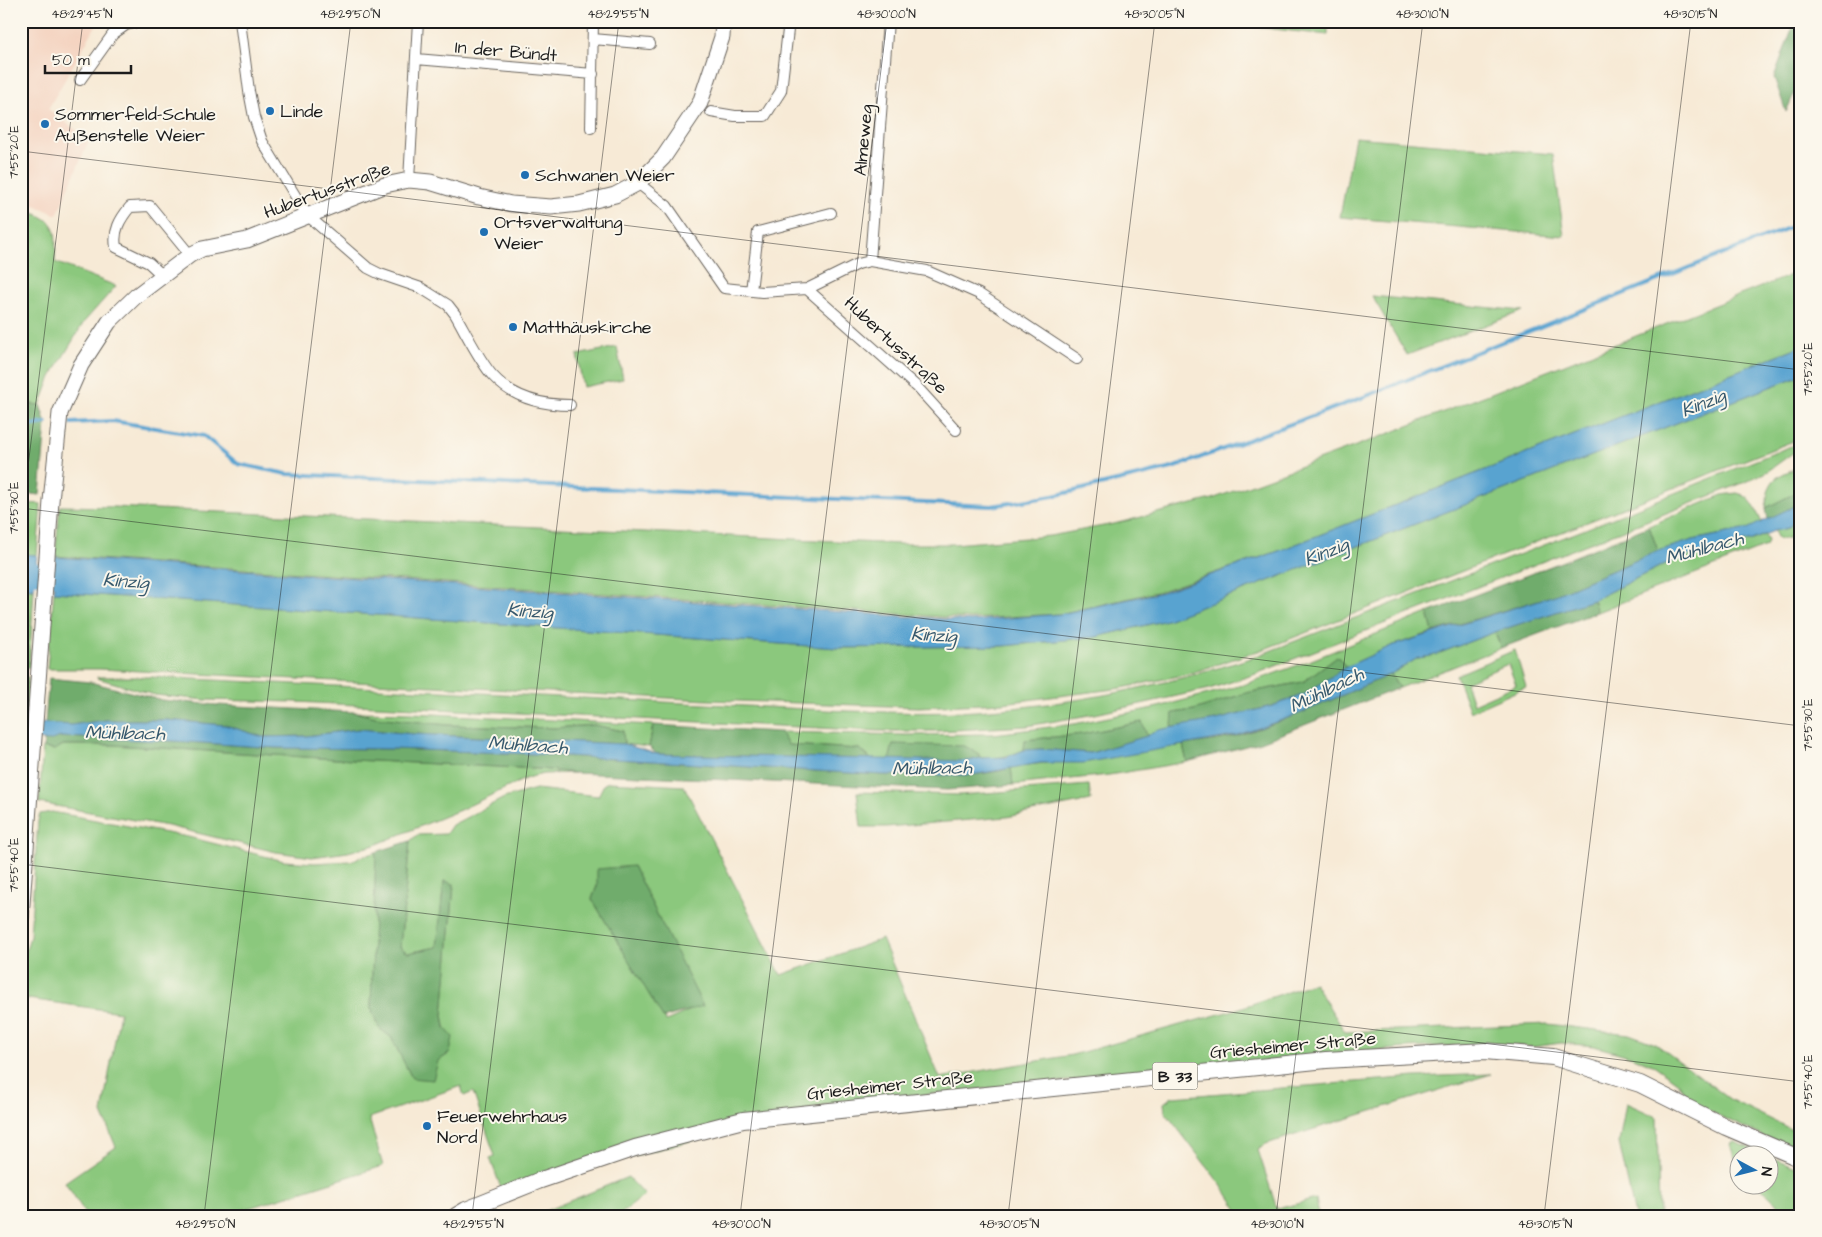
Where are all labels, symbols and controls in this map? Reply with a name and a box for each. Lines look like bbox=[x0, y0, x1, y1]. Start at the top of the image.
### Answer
text: 48°29'45"N bbox=[51, 6, 113, 23]
text: 48°29'50"N bbox=[320, 6, 381, 23]
text: 48°29'55"N bbox=[587, 6, 649, 23]
text: 48°30'00"N bbox=[856, 6, 916, 23]
text: 48°30'05"N bbox=[1124, 6, 1185, 23]
text: 48°30'10"N bbox=[1395, 6, 1449, 23]
text: 48°30'15"N bbox=[1663, 6, 1718, 23]
street label: In der Bündt bbox=[454, 35, 559, 68]
scale bar bbox=[45, 42, 131, 74]
text: 50 m bbox=[52, 50, 90, 71]
place label: Linde bbox=[280, 99, 323, 124]
place label: Sommerfeld-Schule Außenstelle Weier bbox=[55, 102, 216, 148]
street label: Almeweg bbox=[848, 103, 880, 177]
marker: Linde bbox=[264, 105, 276, 117]
marker: Sommerfeld-Schule Außenstelle Weier bbox=[39, 118, 51, 130]
text: 7°55'20"E bbox=[6, 125, 23, 179]
street label: Hubertusstraße bbox=[260, 156, 394, 225]
place label: Schwanen Weier bbox=[535, 163, 675, 188]
marker: Schwanen Weier bbox=[519, 169, 531, 181]
place label: Ortsverwaltung Weier bbox=[494, 210, 623, 256]
marker: Ortsverwaltung Weier bbox=[478, 226, 490, 238]
street label: Hubertusstraße bbox=[838, 291, 953, 400]
place label: Matthäuskirche bbox=[523, 315, 652, 340]
marker: Matthäuskirche bbox=[507, 321, 519, 333]
text: 7°55'20"E bbox=[1800, 342, 1817, 396]
water label: Kinzig bbox=[1677, 382, 1731, 425]
text: 7°55'30"E bbox=[6, 482, 23, 534]
water label: Mühlbach bbox=[1662, 525, 1748, 572]
water label: Kinzig bbox=[1300, 531, 1354, 574]
water label: Kinzig bbox=[102, 566, 151, 597]
water label: Kinzig bbox=[506, 596, 555, 627]
water label: Kinzig bbox=[910, 621, 959, 650]
water label: Mühlbach bbox=[1285, 660, 1370, 720]
text: 7°55'30"E bbox=[1800, 699, 1817, 751]
water label: Mühlbach bbox=[85, 719, 167, 748]
water label: Mühlbach bbox=[487, 729, 570, 762]
water label: Mühlbach bbox=[892, 754, 974, 783]
text: 7°55'40"E bbox=[6, 838, 23, 892]
street label: Griesheimer Straße bbox=[1209, 1026, 1377, 1065]
text: 7°55'40"E bbox=[1800, 1055, 1817, 1109]
road number: B 33 bbox=[1152, 1062, 1198, 1090]
street label: Griesheimer Straße bbox=[806, 1064, 974, 1107]
place label: Feuerwehrhaus Nord bbox=[437, 1104, 567, 1150]
marker: Feuerwehrhaus Nord bbox=[421, 1120, 433, 1132]
north arrow bbox=[1730, 1144, 1780, 1194]
text: N bbox=[1755, 1166, 1776, 1177]
text: 48°29'50"N bbox=[175, 1216, 236, 1233]
text: 48°29'55"N bbox=[442, 1216, 504, 1233]
text: 48°30'00"N bbox=[711, 1216, 771, 1233]
text: 48°30'05"N bbox=[979, 1216, 1040, 1233]
text: 48°30'10"N bbox=[1250, 1216, 1304, 1233]
text: 48°30'15"N bbox=[1518, 1216, 1573, 1233]

